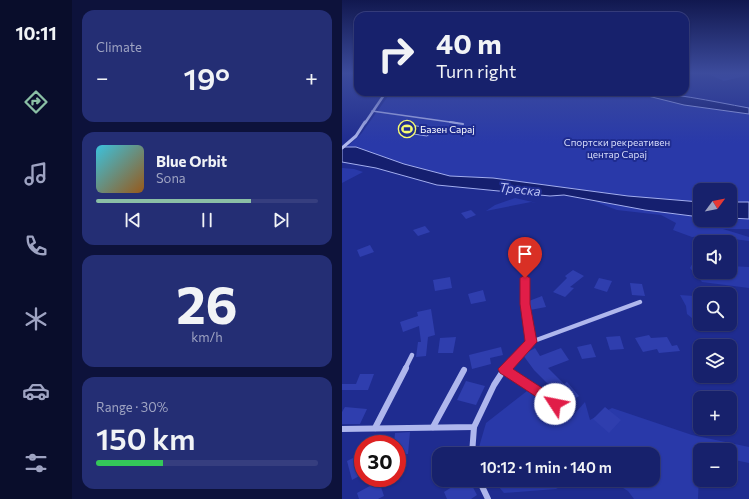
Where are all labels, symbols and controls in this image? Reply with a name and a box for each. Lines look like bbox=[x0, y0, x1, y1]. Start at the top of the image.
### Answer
text: 10:11 bbox=[15, 22, 57, 44]
text: 40 m bbox=[436, 26, 502, 60]
icon: right bbox=[370, 28, 422, 80]
text: Climate bbox=[96, 39, 142, 55]
text: 19° bbox=[184, 59, 230, 96]
text: Turn right bbox=[436, 60, 516, 82]
text: − bbox=[96, 64, 109, 91]
text: + bbox=[305, 64, 318, 91]
icon: directions bbox=[22, 88, 50, 116]
sports icon: Базен Сарај bbox=[397, 119, 417, 139]
place label: Базен Сарај bbox=[420, 123, 475, 135]
park label: Спортски рекреативен центар Сарај bbox=[564, 136, 670, 160]
text: Blue Orbit bbox=[156, 152, 227, 170]
icon: music bbox=[22, 160, 50, 188]
text: Sona bbox=[156, 170, 186, 186]
water label: Треска bbox=[498, 179, 542, 199]
north arrow bbox=[693, 183, 737, 227]
map controls bbox=[693, 183, 737, 487]
icon: previous bbox=[122, 209, 144, 231]
icon: pause bbox=[196, 209, 218, 231]
icon: next bbox=[270, 209, 292, 231]
icon: phone bbox=[22, 232, 50, 260]
button: sound bbox=[693, 235, 737, 279]
pin bbox=[508, 237, 542, 278]
icon: arrive bbox=[514, 243, 536, 265]
text: 26 bbox=[176, 271, 238, 335]
button: search bbox=[693, 287, 737, 331]
icon: climate bbox=[22, 305, 50, 333]
text: km/h bbox=[191, 329, 223, 345]
button: layers bbox=[693, 339, 737, 383]
icon: car bbox=[22, 377, 50, 405]
position arrow bbox=[534, 383, 576, 425]
button: + bbox=[693, 391, 737, 435]
text: Range · 30% bbox=[96, 399, 168, 415]
text: 150 km bbox=[96, 419, 195, 456]
speed limit sign: 30 bbox=[354, 435, 406, 487]
button: − bbox=[693, 443, 737, 487]
icon: filters bbox=[22, 449, 50, 477]
text: 10:12 · 1 min · 140 m bbox=[480, 458, 612, 476]

